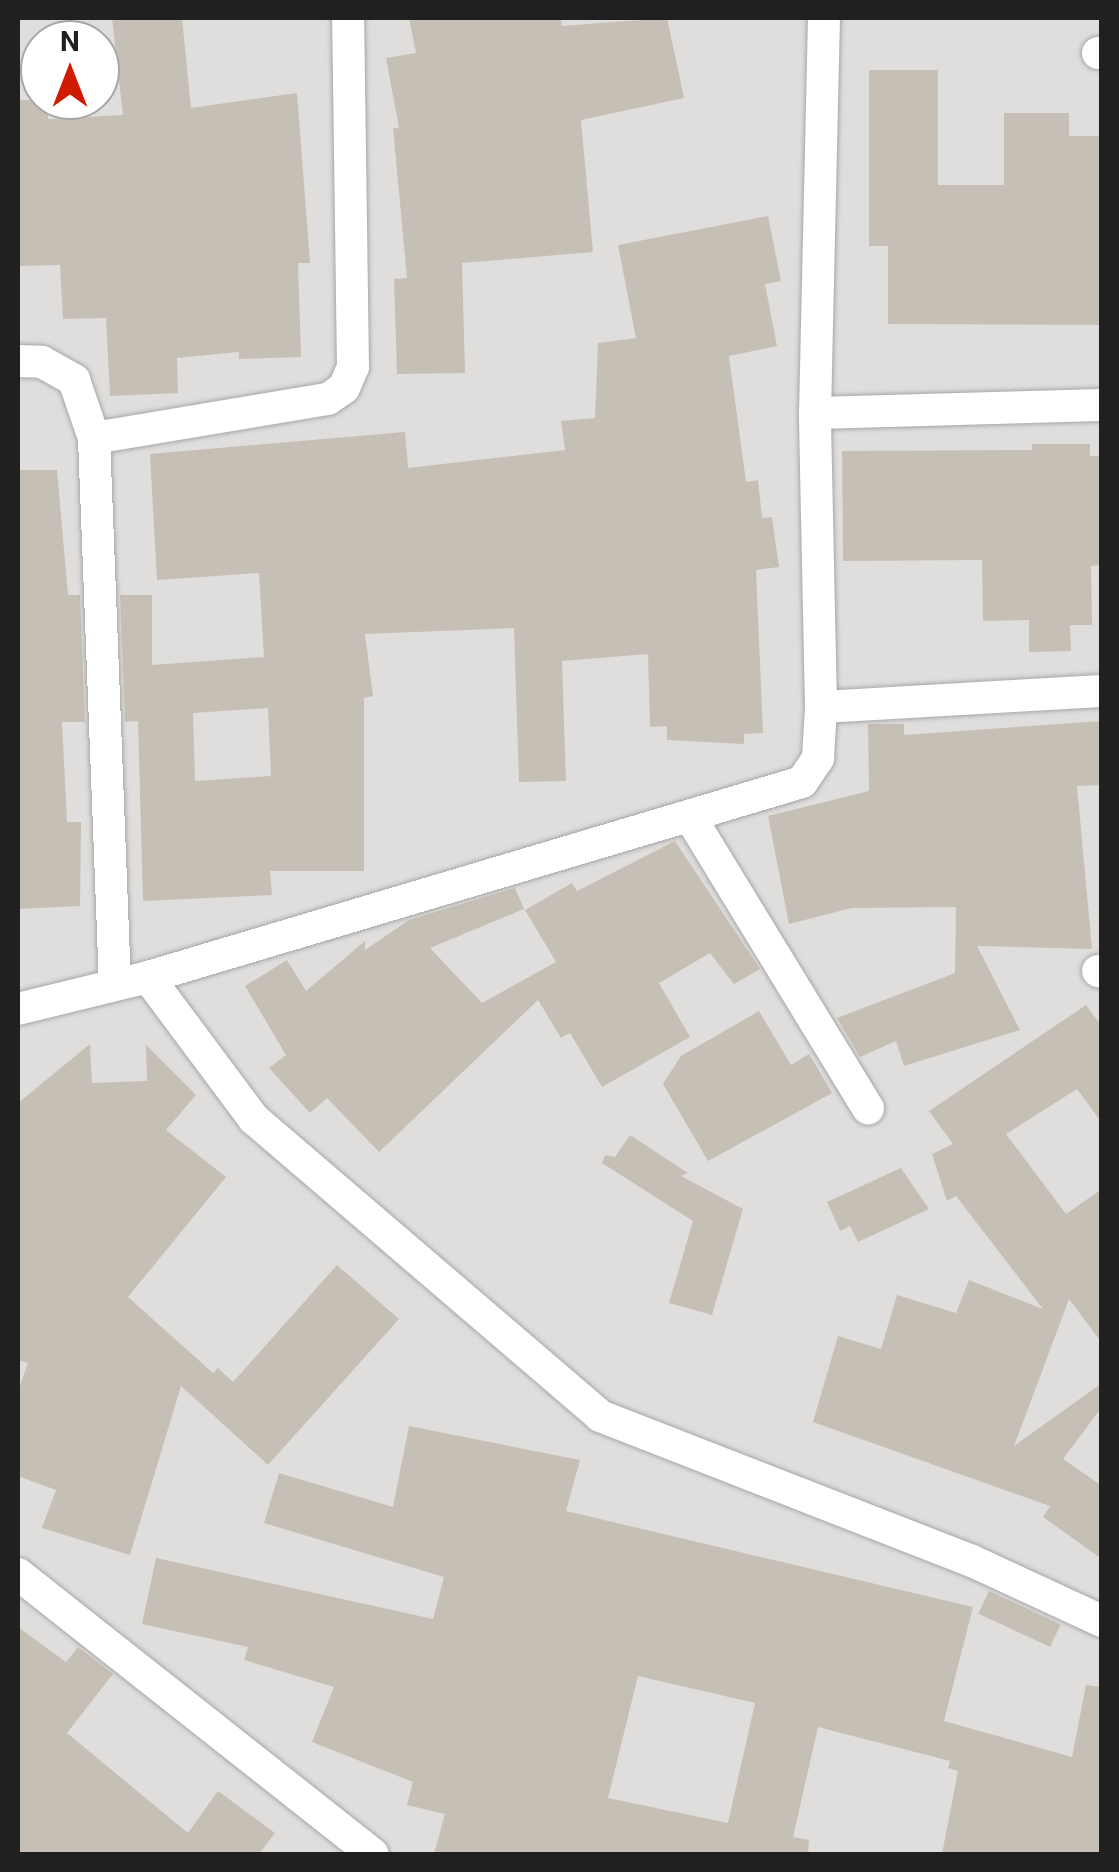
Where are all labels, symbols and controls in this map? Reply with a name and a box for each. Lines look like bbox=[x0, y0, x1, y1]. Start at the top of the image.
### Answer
north arrow bbox=[20, 20, 120, 120]
text: N bbox=[60, 25, 80, 58]

